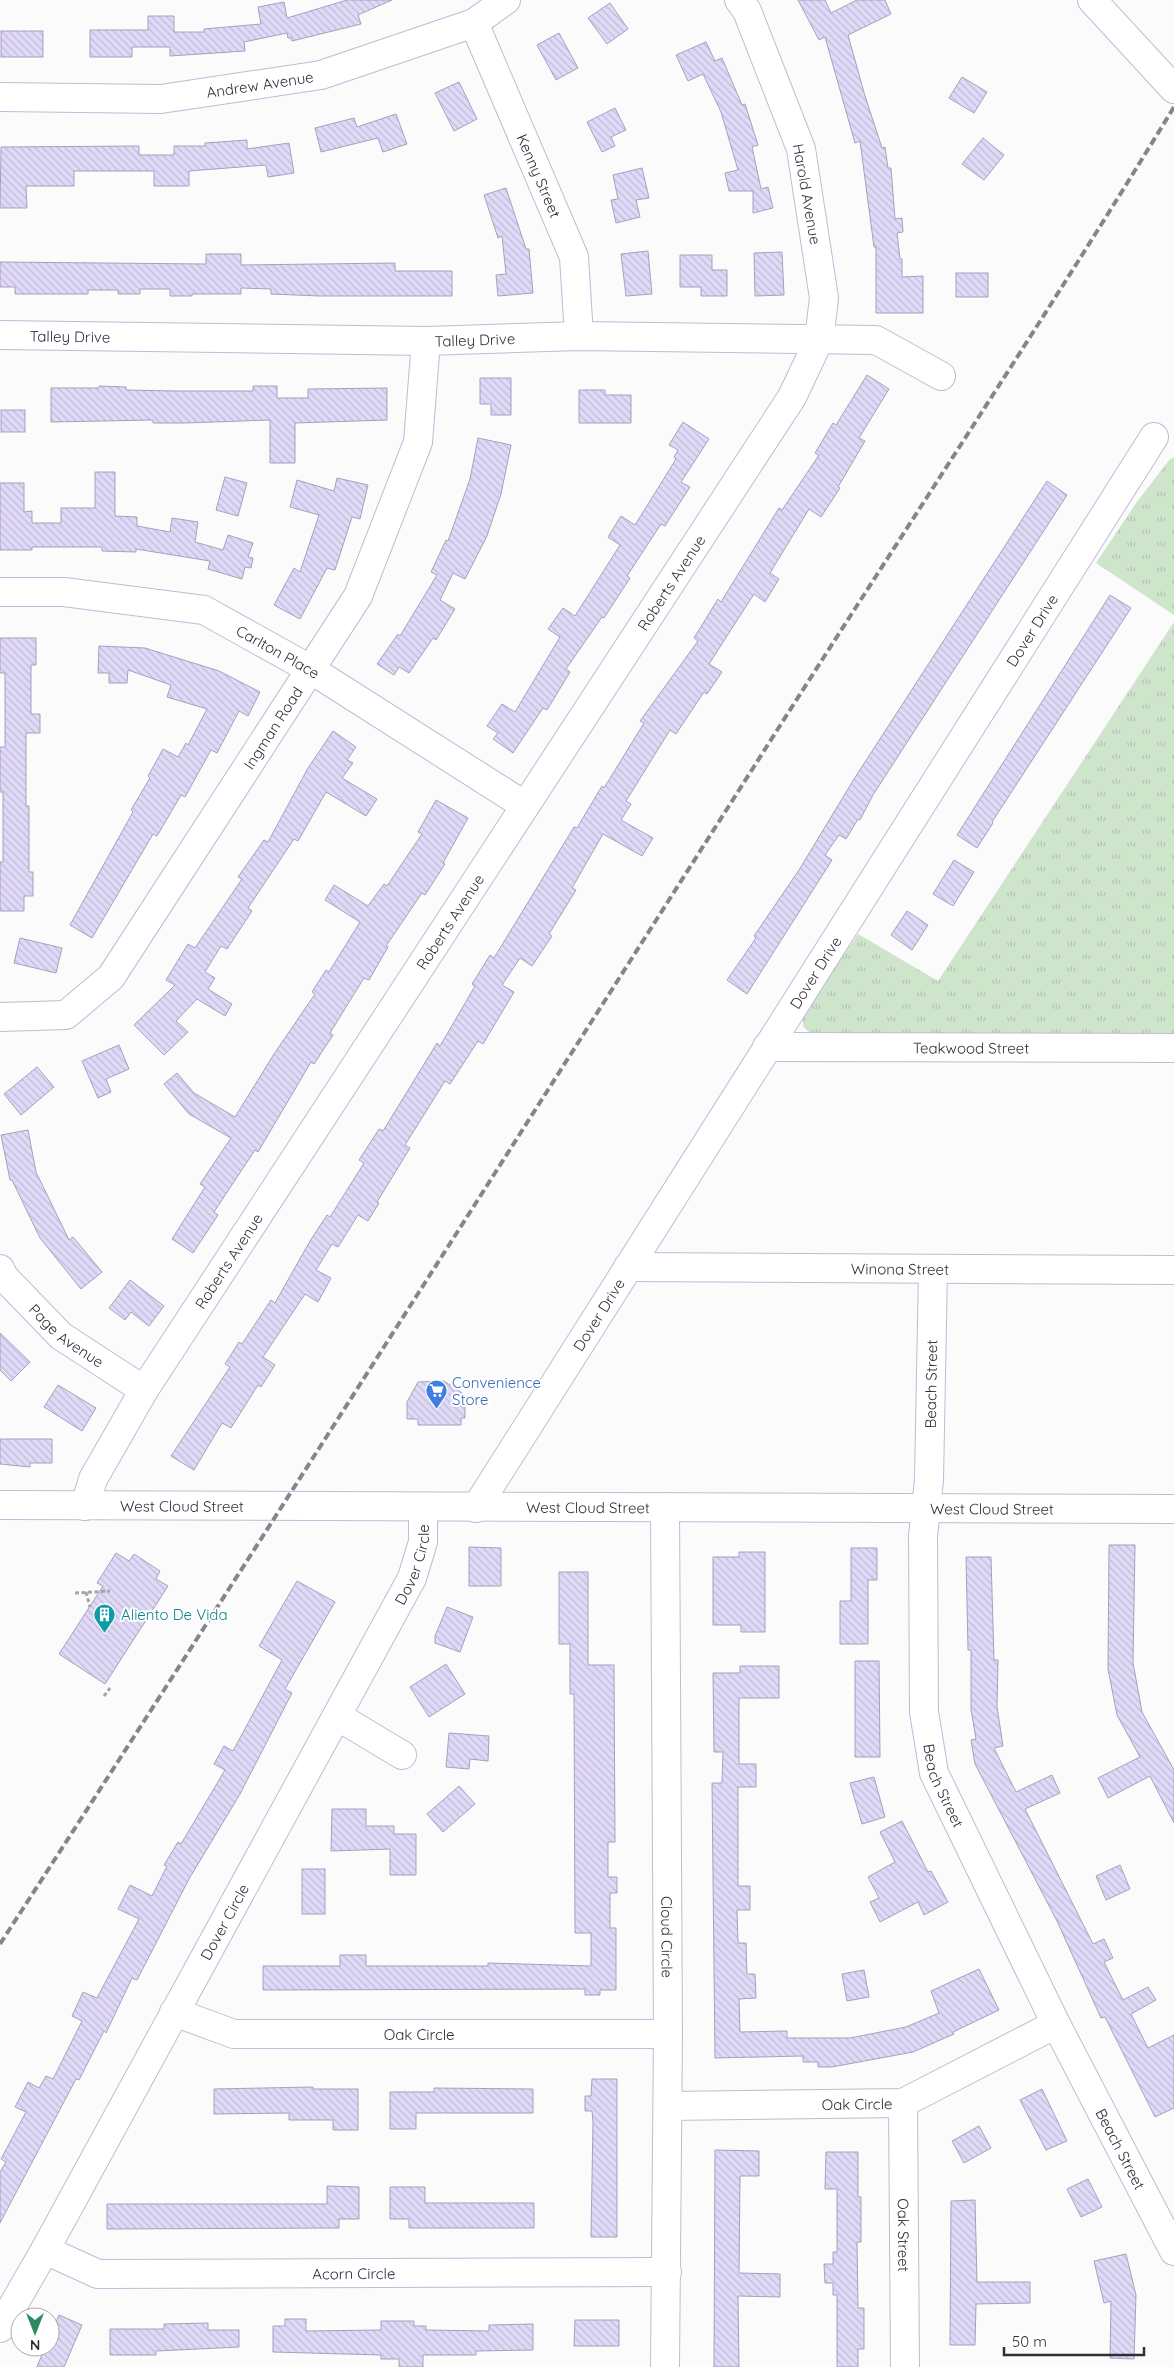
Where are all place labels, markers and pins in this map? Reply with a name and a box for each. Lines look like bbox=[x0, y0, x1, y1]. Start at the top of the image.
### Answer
place label: Convenience Store bbox=[452, 1373, 541, 1409]
supermarket icon: Convenience Store bbox=[424, 1379, 448, 1410]
building icon: Aliento De Vida bbox=[93, 1602, 117, 1633]
place label: Aliento De Vida bbox=[121, 1605, 228, 1624]

